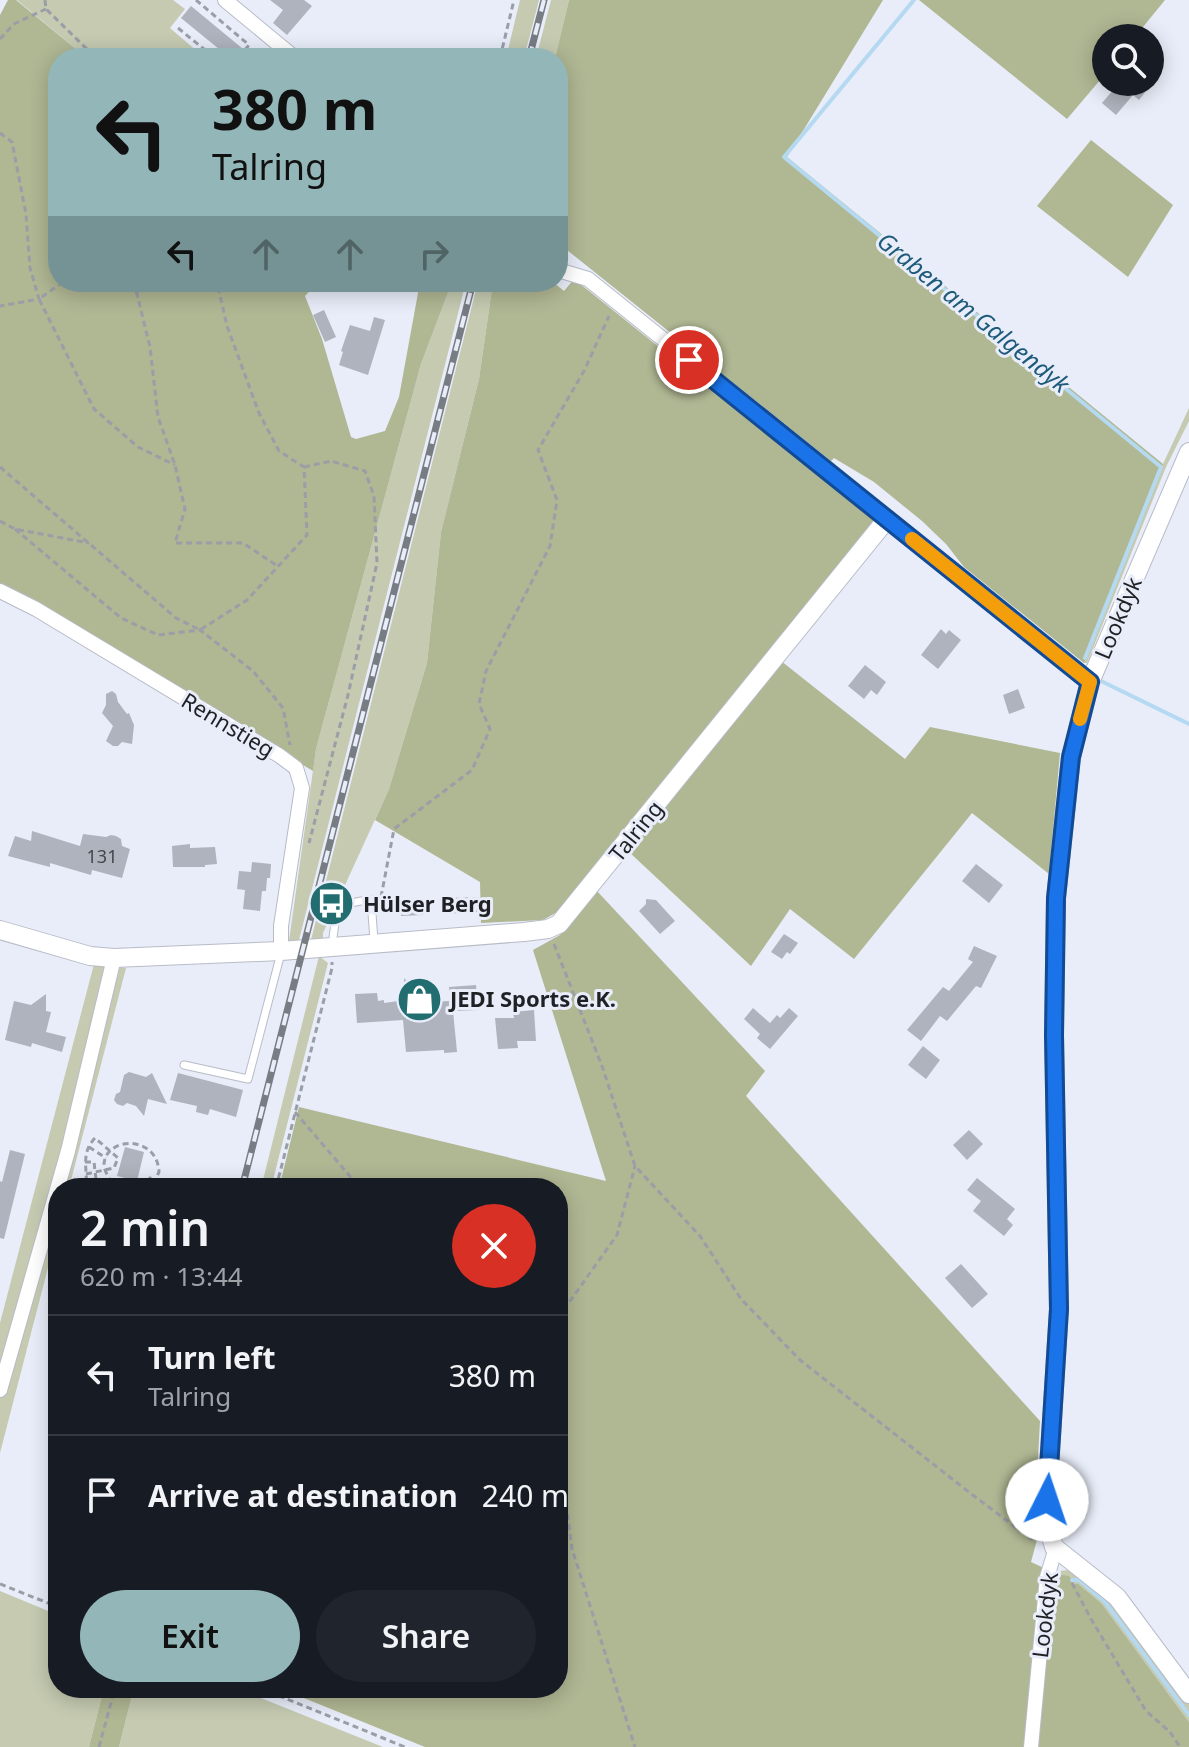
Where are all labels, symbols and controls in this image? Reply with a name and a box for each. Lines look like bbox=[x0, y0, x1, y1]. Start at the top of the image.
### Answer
map controls bbox=[1092, 24, 1164, 96]
button: search bbox=[1092, 24, 1164, 96]
text: 380 m bbox=[212, 70, 377, 146]
icon: left bbox=[80, 80, 184, 184]
text: Talring bbox=[212, 142, 327, 191]
water label: Graben am Galgendyk bbox=[871, 224, 1078, 400]
icon: left bbox=[160, 232, 204, 276]
icon: ahead bbox=[244, 232, 288, 276]
icon: ahead bbox=[328, 232, 372, 276]
icon: right bbox=[412, 232, 456, 276]
pin bbox=[655, 326, 723, 394]
icon: arrive bbox=[667, 338, 711, 382]
street label: Lookdyk bbox=[1086, 572, 1148, 663]
street label: Rennstieg bbox=[176, 685, 281, 764]
street label: Talring bbox=[601, 794, 669, 867]
house number: 131 bbox=[87, 844, 117, 868]
bus stop icon: Hülser Berg bbox=[308, 880, 356, 928]
place label: Hülser Berg bbox=[363, 888, 492, 918]
shop icon: JEDI Sports e.K. bbox=[395, 975, 443, 1023]
place label: JEDI Sports e.K. bbox=[448, 983, 616, 1013]
text: 2 min bbox=[80, 1195, 210, 1260]
button: close bbox=[452, 1204, 536, 1288]
text: 620 m · 13:44 bbox=[80, 1258, 243, 1294]
text: Turn left bbox=[148, 1337, 276, 1378]
icon: left bbox=[80, 1353, 124, 1397]
text: 380 m bbox=[449, 1355, 536, 1396]
text: Talring bbox=[148, 1378, 231, 1414]
position arrow bbox=[1005, 1458, 1089, 1542]
icon: arrive bbox=[80, 1473, 124, 1517]
text: Arrive at destination bbox=[148, 1475, 458, 1516]
text: 240 m bbox=[482, 1475, 569, 1516]
street label: Lookdyk bbox=[1024, 1570, 1064, 1660]
button: Exit bbox=[80, 1590, 300, 1682]
button: Share bbox=[316, 1590, 536, 1682]

